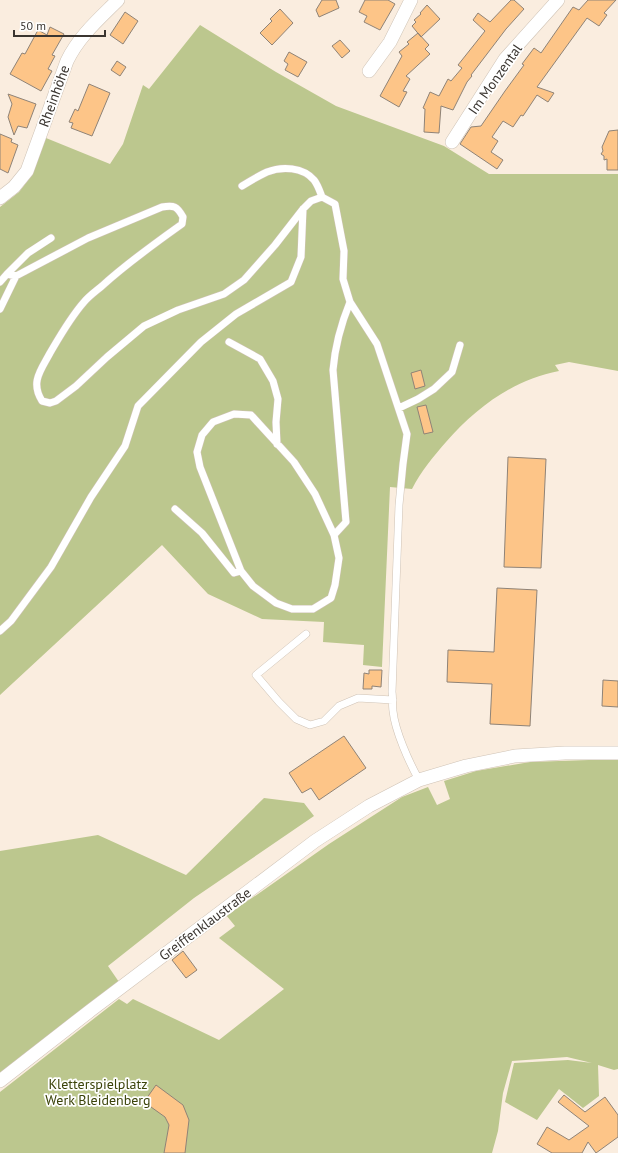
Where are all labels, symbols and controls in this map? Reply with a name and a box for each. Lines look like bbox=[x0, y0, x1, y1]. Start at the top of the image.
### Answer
scale bar bbox=[14, 12, 105, 38]
text: 50 m bbox=[20, 18, 46, 33]
street label: Im Monzental bbox=[464, 40, 526, 118]
street label: Rheinhöhe bbox=[35, 63, 73, 129]
street label: Greiffenklaustraße bbox=[155, 883, 255, 965]
park label: Kletterspielplatz Werk Bleidenberg bbox=[45, 1075, 151, 1109]

